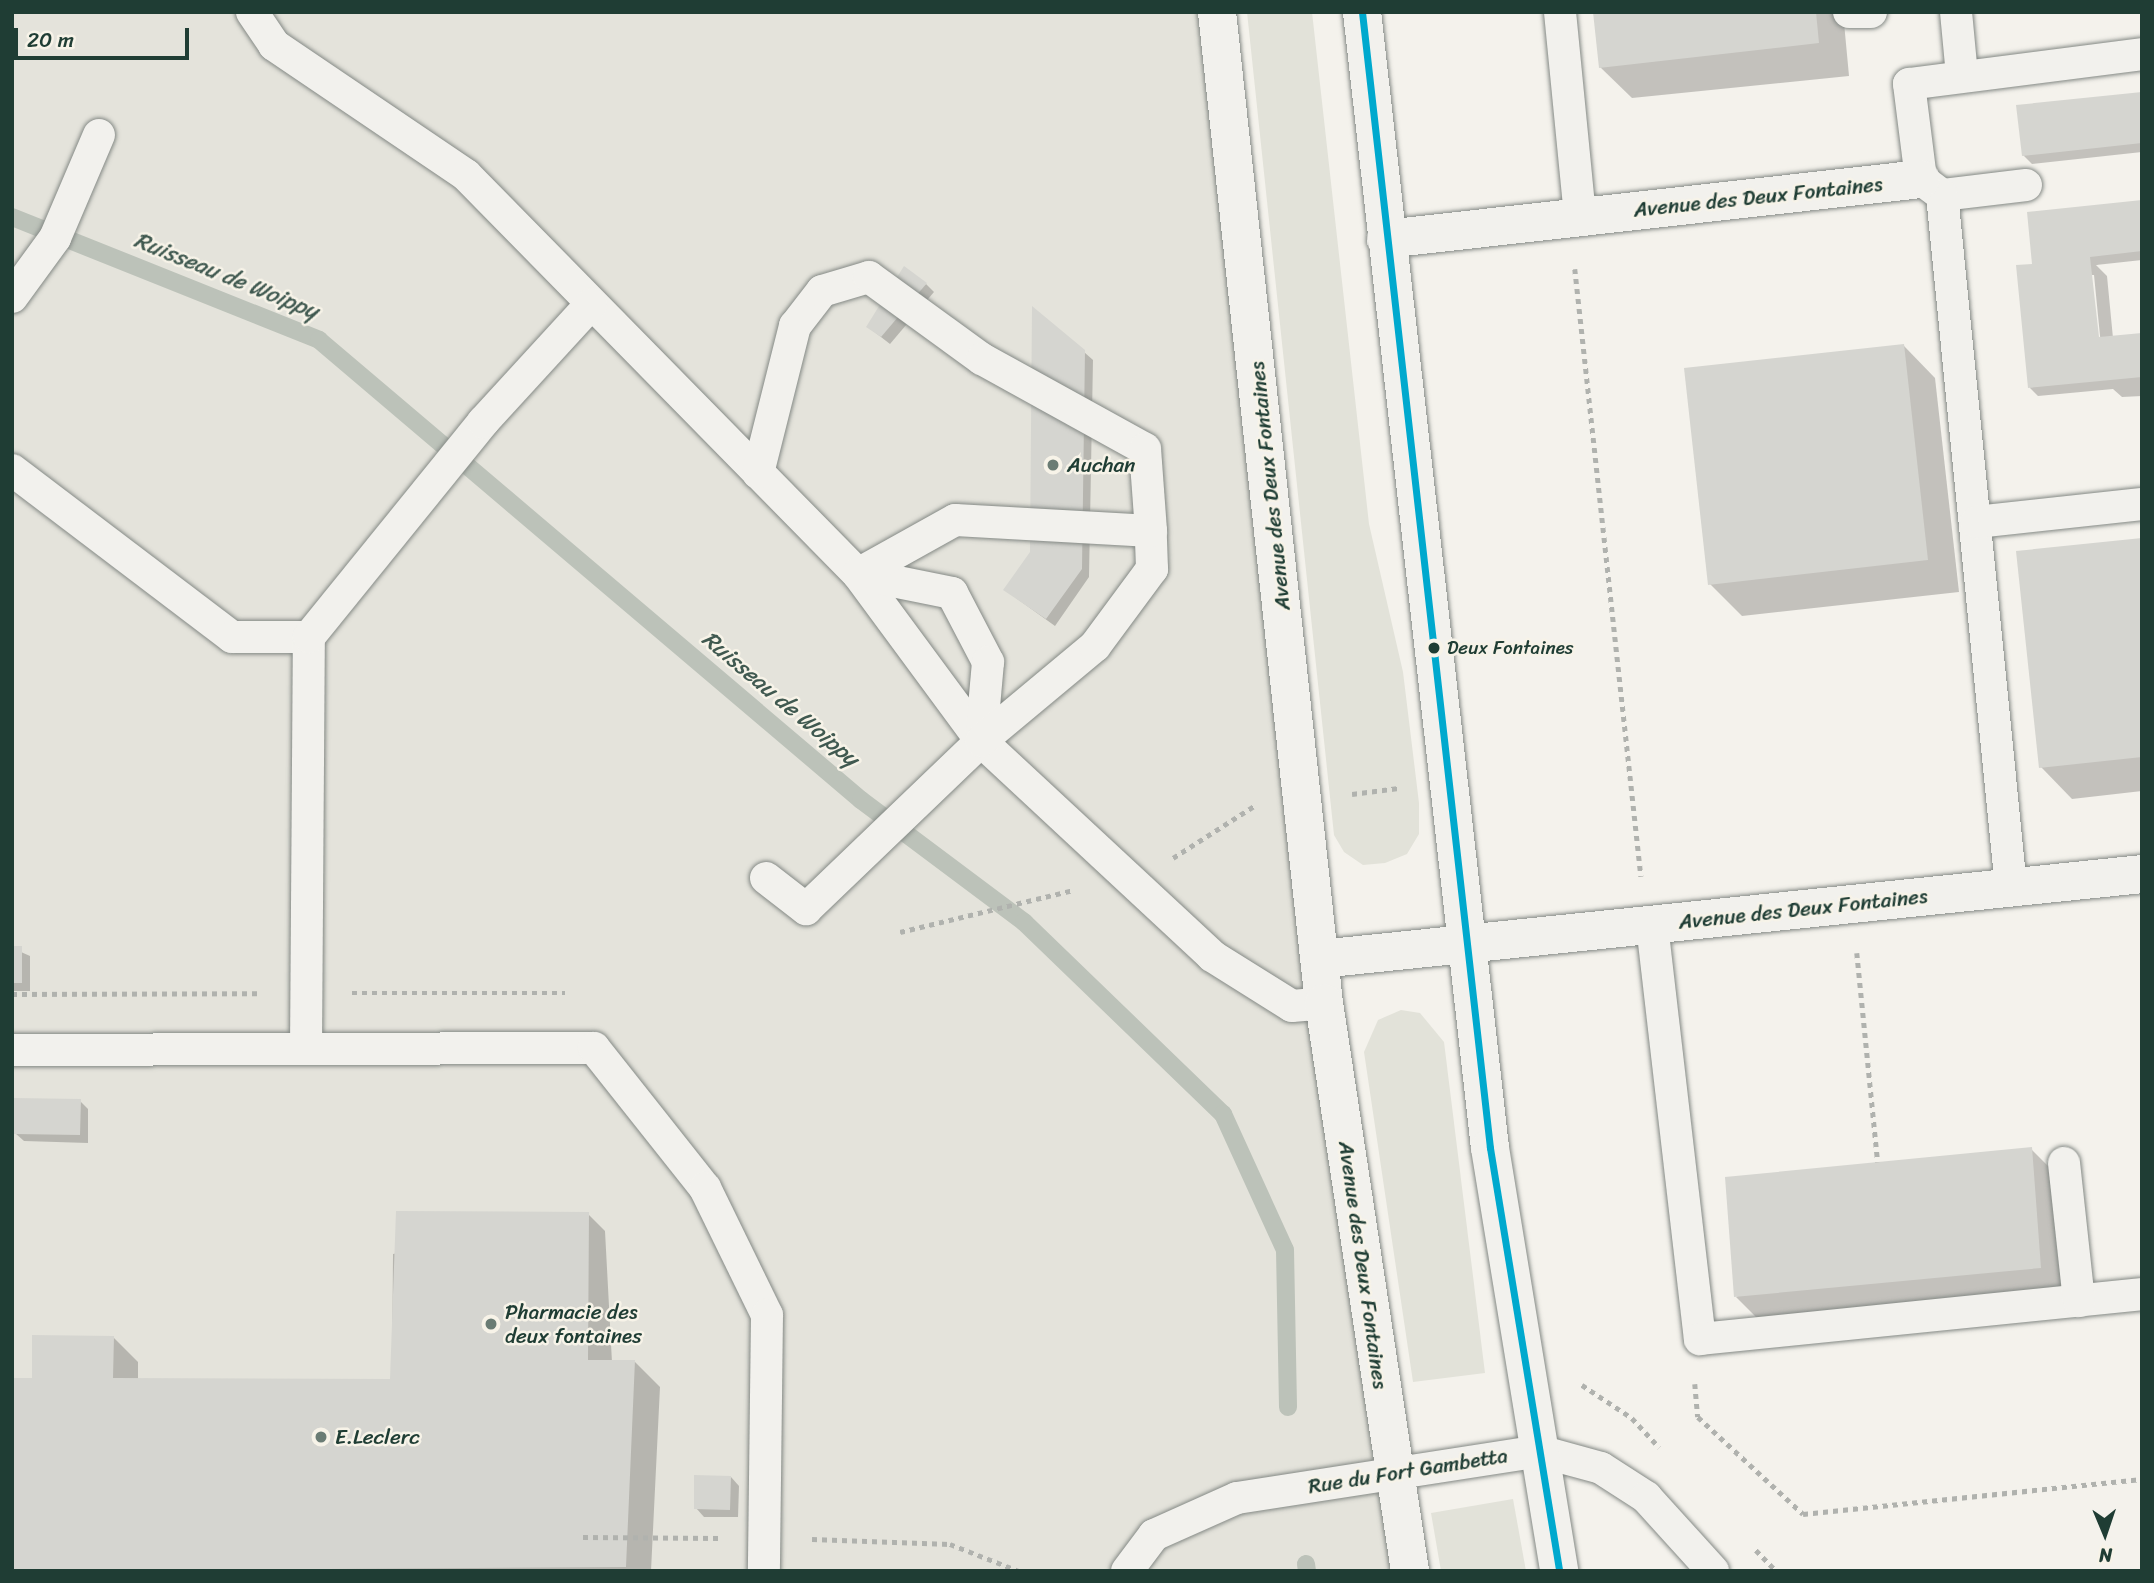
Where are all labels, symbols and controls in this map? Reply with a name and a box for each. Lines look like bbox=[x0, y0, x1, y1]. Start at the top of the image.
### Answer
scale bar bbox=[18, 14, 192, 58]
text: 20 m bbox=[27, 21, 74, 59]
street label: Avenue des Deux Fontaines bbox=[1632, 171, 1884, 223]
water label: Ruisseau de Woippy bbox=[130, 226, 322, 326]
street label: Avenue des Deux Fontaines bbox=[1244, 360, 1296, 612]
place label: Auchan bbox=[1067, 452, 1135, 478]
marker: Auchan bbox=[1045, 457, 1061, 473]
water label: Ruisseau de Woippy bbox=[696, 625, 864, 773]
place label: Deux Fontaines bbox=[1447, 637, 1575, 659]
marker: Deux Fontaines bbox=[1427, 641, 1441, 655]
street label: Avenue des Deux Fontaines bbox=[1677, 883, 1929, 935]
street label: Avenue des Deux Fontaines bbox=[1333, 1139, 1393, 1391]
place label: Pharmacie des deux fontaines bbox=[505, 1299, 642, 1349]
marker: Pharmacie des deux fontaines bbox=[483, 1316, 499, 1332]
place label: E.Leclerc bbox=[335, 1424, 420, 1450]
marker: E.Leclerc bbox=[313, 1429, 329, 1445]
street label: Rue du Fort Gambetta bbox=[1306, 1443, 1510, 1499]
north arrow bbox=[2070, 1499, 2140, 1569]
text: N bbox=[2099, 1539, 2113, 1572]

